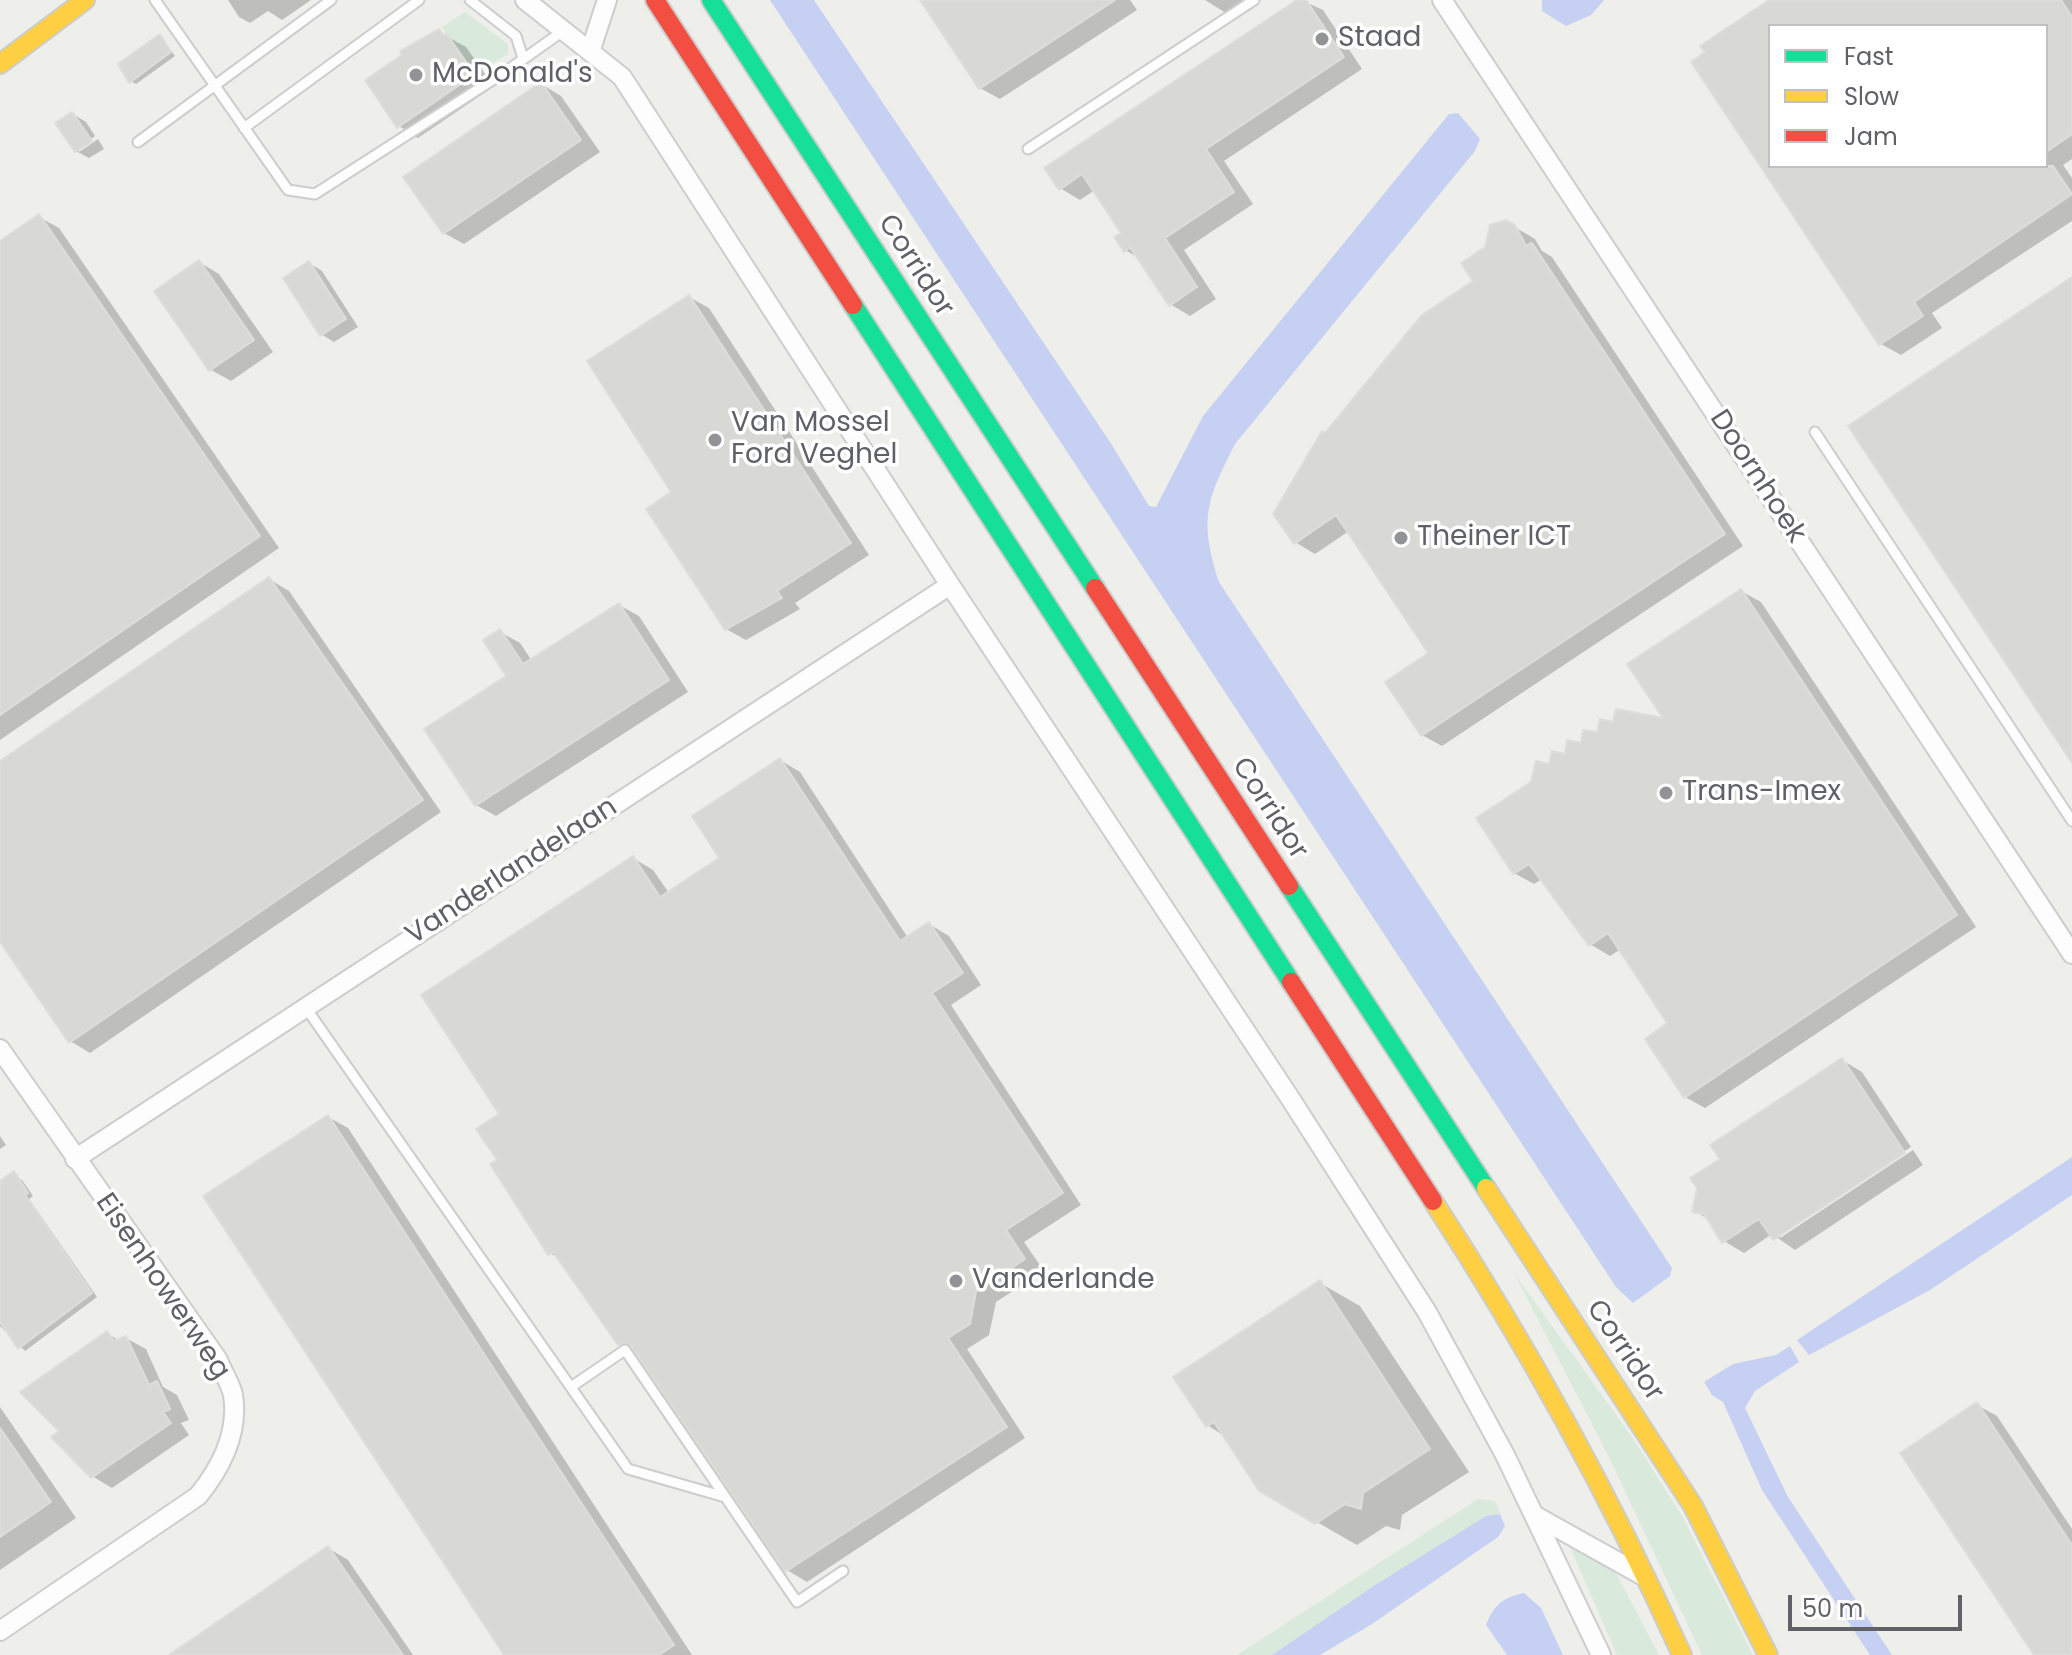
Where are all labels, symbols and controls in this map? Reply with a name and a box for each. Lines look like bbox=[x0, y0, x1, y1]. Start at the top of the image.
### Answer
place label: Staad bbox=[1338, 22, 1421, 56]
legend bbox=[1768, 24, 2048, 168]
marker: Staad bbox=[1313, 30, 1331, 48]
text: Fast bbox=[1844, 40, 1894, 73]
place label: McDonald's bbox=[432, 58, 593, 92]
marker: McDonald's bbox=[407, 66, 425, 84]
text: Slow bbox=[1844, 80, 1899, 113]
text: Jam bbox=[1844, 120, 1898, 153]
street label: Corridor bbox=[870, 209, 960, 323]
street label: Doornhoek bbox=[1702, 404, 1812, 550]
place label: Van Mossel Ford Veghel bbox=[731, 407, 897, 473]
marker: Van Mossel Ford Veghel bbox=[706, 431, 724, 449]
place label: Theiner ICT bbox=[1417, 521, 1571, 555]
marker: Theiner ICT bbox=[1392, 529, 1410, 547]
street label: Corridor bbox=[1224, 752, 1314, 866]
place label: Trans-Imex bbox=[1682, 776, 1841, 810]
marker: Trans-Imex bbox=[1657, 784, 1675, 802]
street label: Vanderlandelaan bbox=[400, 791, 624, 953]
street label: Eisenhowerweg bbox=[87, 1188, 237, 1386]
place label: Vanderlande bbox=[972, 1264, 1155, 1298]
marker: Vanderlande bbox=[947, 1272, 965, 1290]
street label: Corridor bbox=[1578, 1294, 1670, 1408]
scale bar bbox=[1792, 1579, 1966, 1629]
text: 50 m bbox=[1802, 1592, 1863, 1625]

